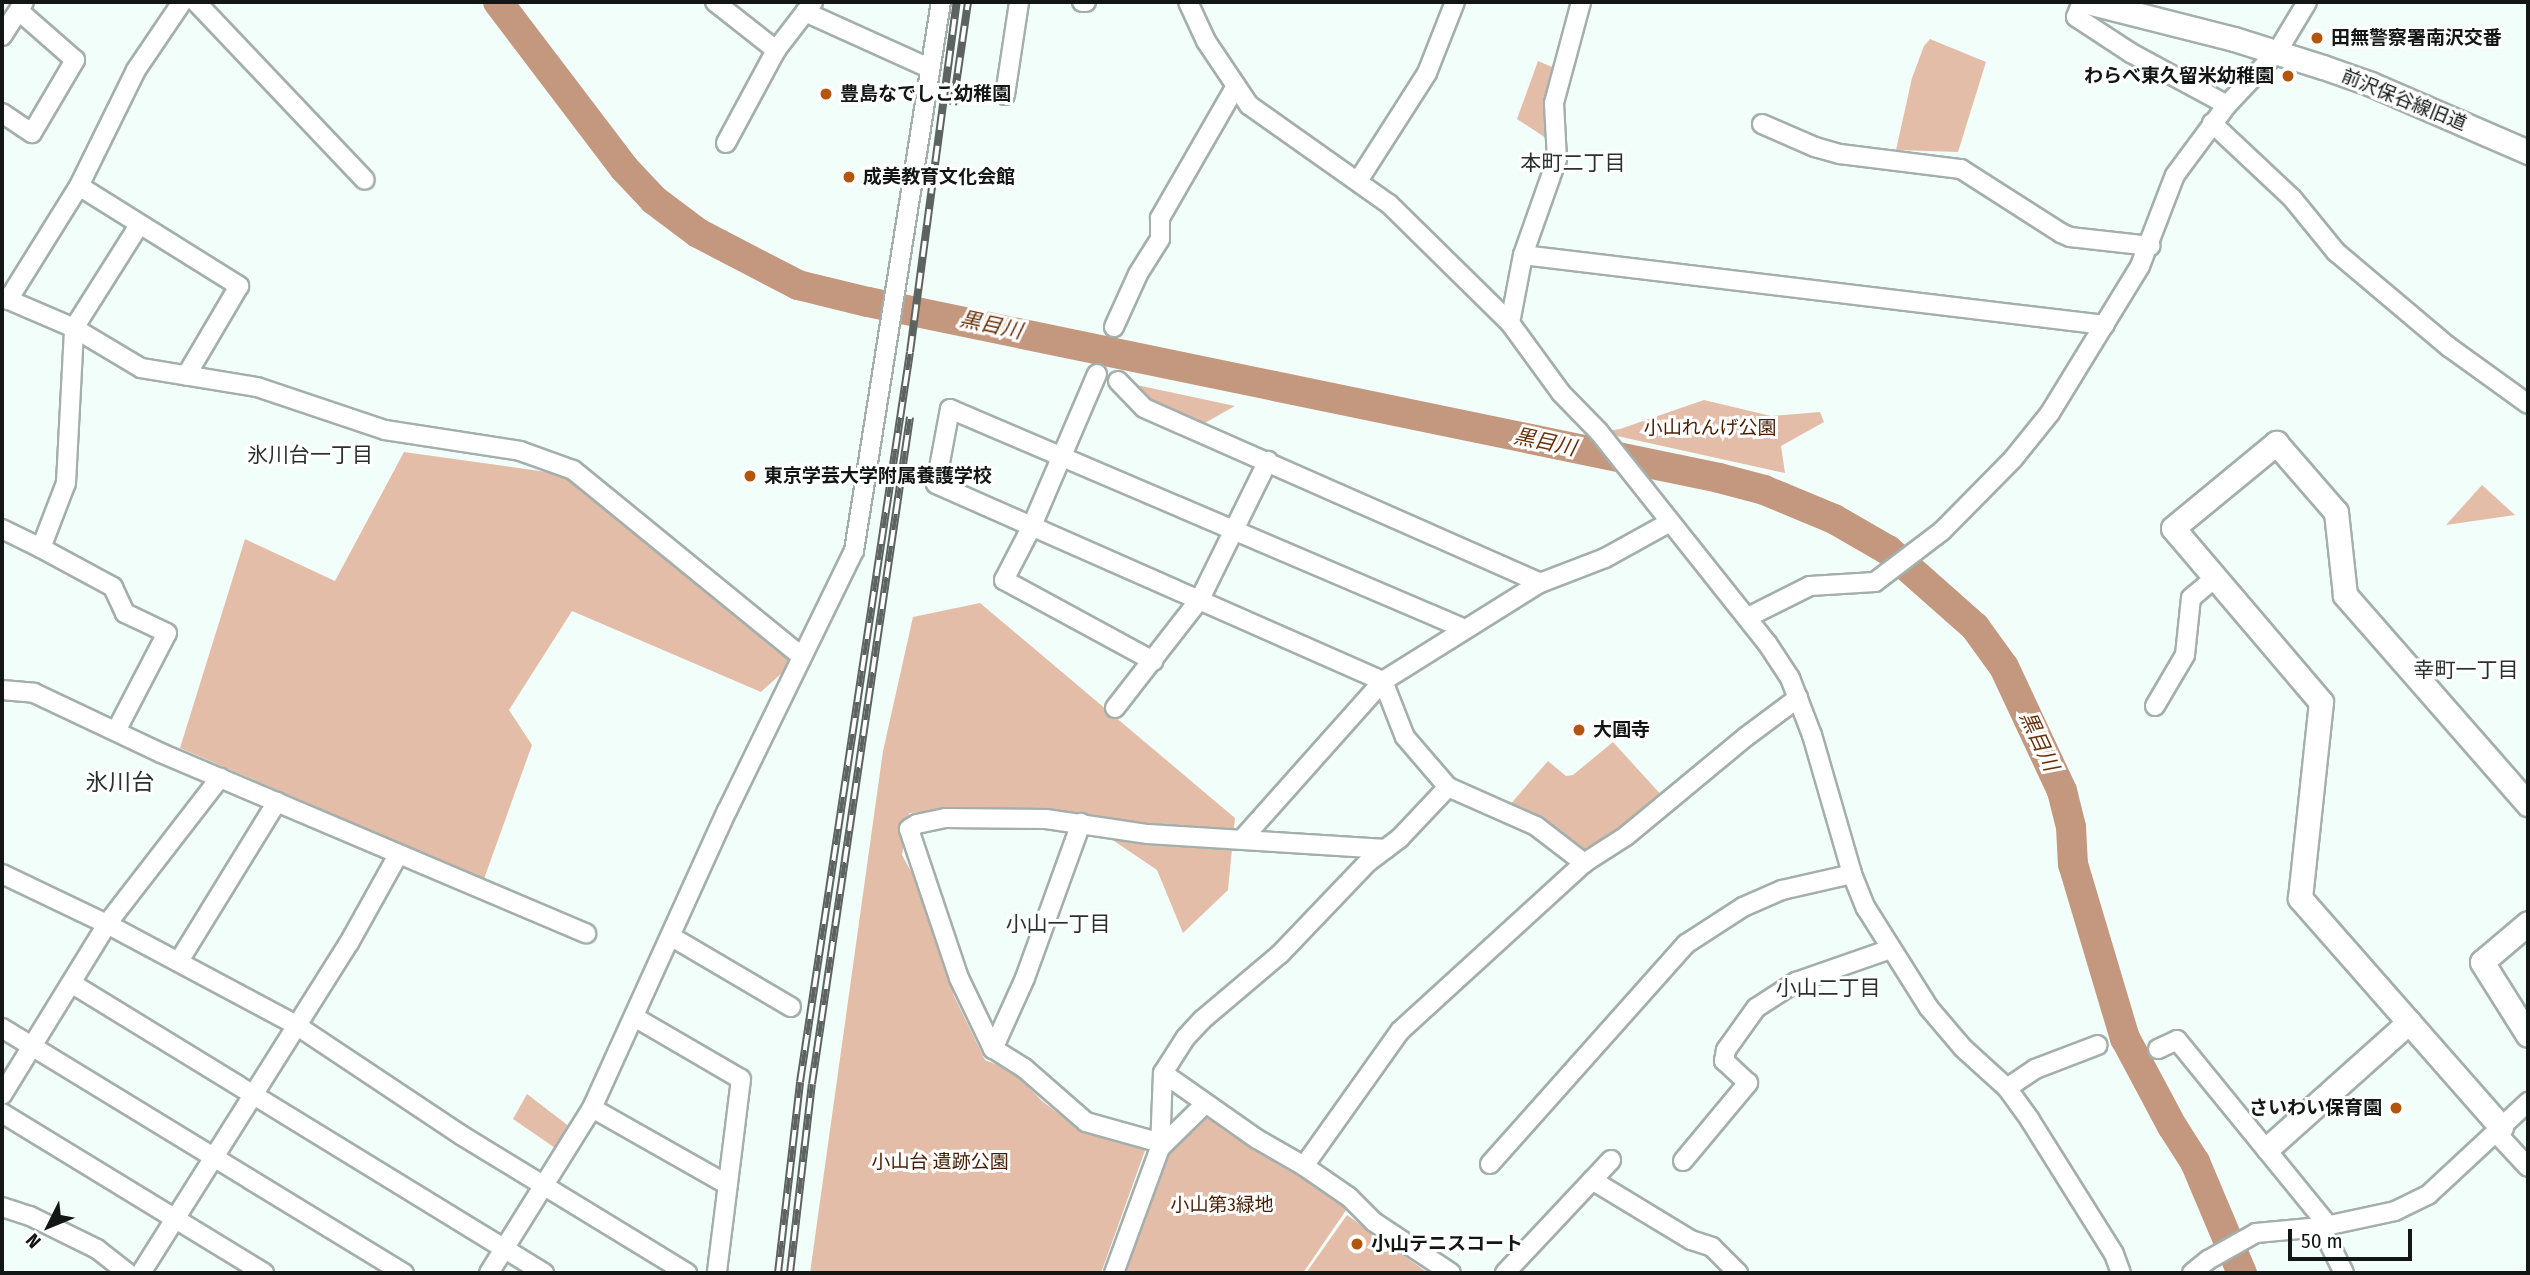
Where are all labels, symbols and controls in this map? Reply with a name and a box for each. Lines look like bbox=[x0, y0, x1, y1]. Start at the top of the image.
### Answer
place label: 田無警察署南沢交番 bbox=[2331, 27, 2502, 49]
marker: 田無警察署南沢交番 bbox=[2309, 30, 2325, 46]
place label: わらべ東久留米幼稚園 bbox=[2084, 65, 2274, 87]
street label: 前沢保谷線旧道 bbox=[2338, 65, 2470, 135]
marker: わらべ東久留米幼稚園 bbox=[2280, 68, 2296, 84]
place label: 豊島なでしこ幼稚園 bbox=[840, 83, 1011, 105]
marker: 豊島なでしこ幼稚園 bbox=[818, 86, 834, 102]
district label: 本町二丁目 bbox=[1521, 150, 1625, 176]
place label: 成美教育文化会館 bbox=[863, 166, 1015, 188]
marker: 成美教育文化会館 bbox=[841, 169, 857, 185]
water label: 黒目川 bbox=[958, 306, 1024, 344]
park label: 小山れんげ公園 bbox=[1644, 417, 1776, 439]
water label: 黒目川 bbox=[1512, 423, 1578, 461]
district label: 氷川台一丁目 bbox=[247, 442, 373, 468]
place label: 東京学芸大学附属養護学校 bbox=[764, 465, 992, 487]
marker: 東京学芸大学附属養護学校 bbox=[742, 468, 758, 484]
district label: 幸町一丁目 bbox=[2414, 657, 2518, 683]
water label: 黒目川 bbox=[2014, 707, 2064, 775]
place label: 大圓寺 bbox=[1593, 719, 1650, 741]
marker: 大圓寺 bbox=[1571, 722, 1587, 738]
district label: 氷川台 bbox=[86, 768, 154, 796]
district label: 小山一丁目 bbox=[1006, 911, 1110, 937]
district label: 小山二丁目 bbox=[1776, 975, 1880, 1001]
place label: さいわい保育園 bbox=[2249, 1097, 2382, 1119]
marker: さいわい保育園 bbox=[2388, 1100, 2404, 1116]
park label: 小山台 遺跡公園 bbox=[871, 1151, 1009, 1173]
north arrow bbox=[14, 1191, 84, 1261]
park label: 小山第3緑地 bbox=[1170, 1194, 1274, 1216]
scale bar bbox=[2292, 1216, 2416, 1260]
text: 50 m bbox=[2301, 1228, 2343, 1254]
text: N bbox=[21, 1229, 46, 1253]
place label: 小山テニスコート bbox=[1371, 1233, 1523, 1255]
marker: 小山テニスコート bbox=[1349, 1236, 1365, 1252]

